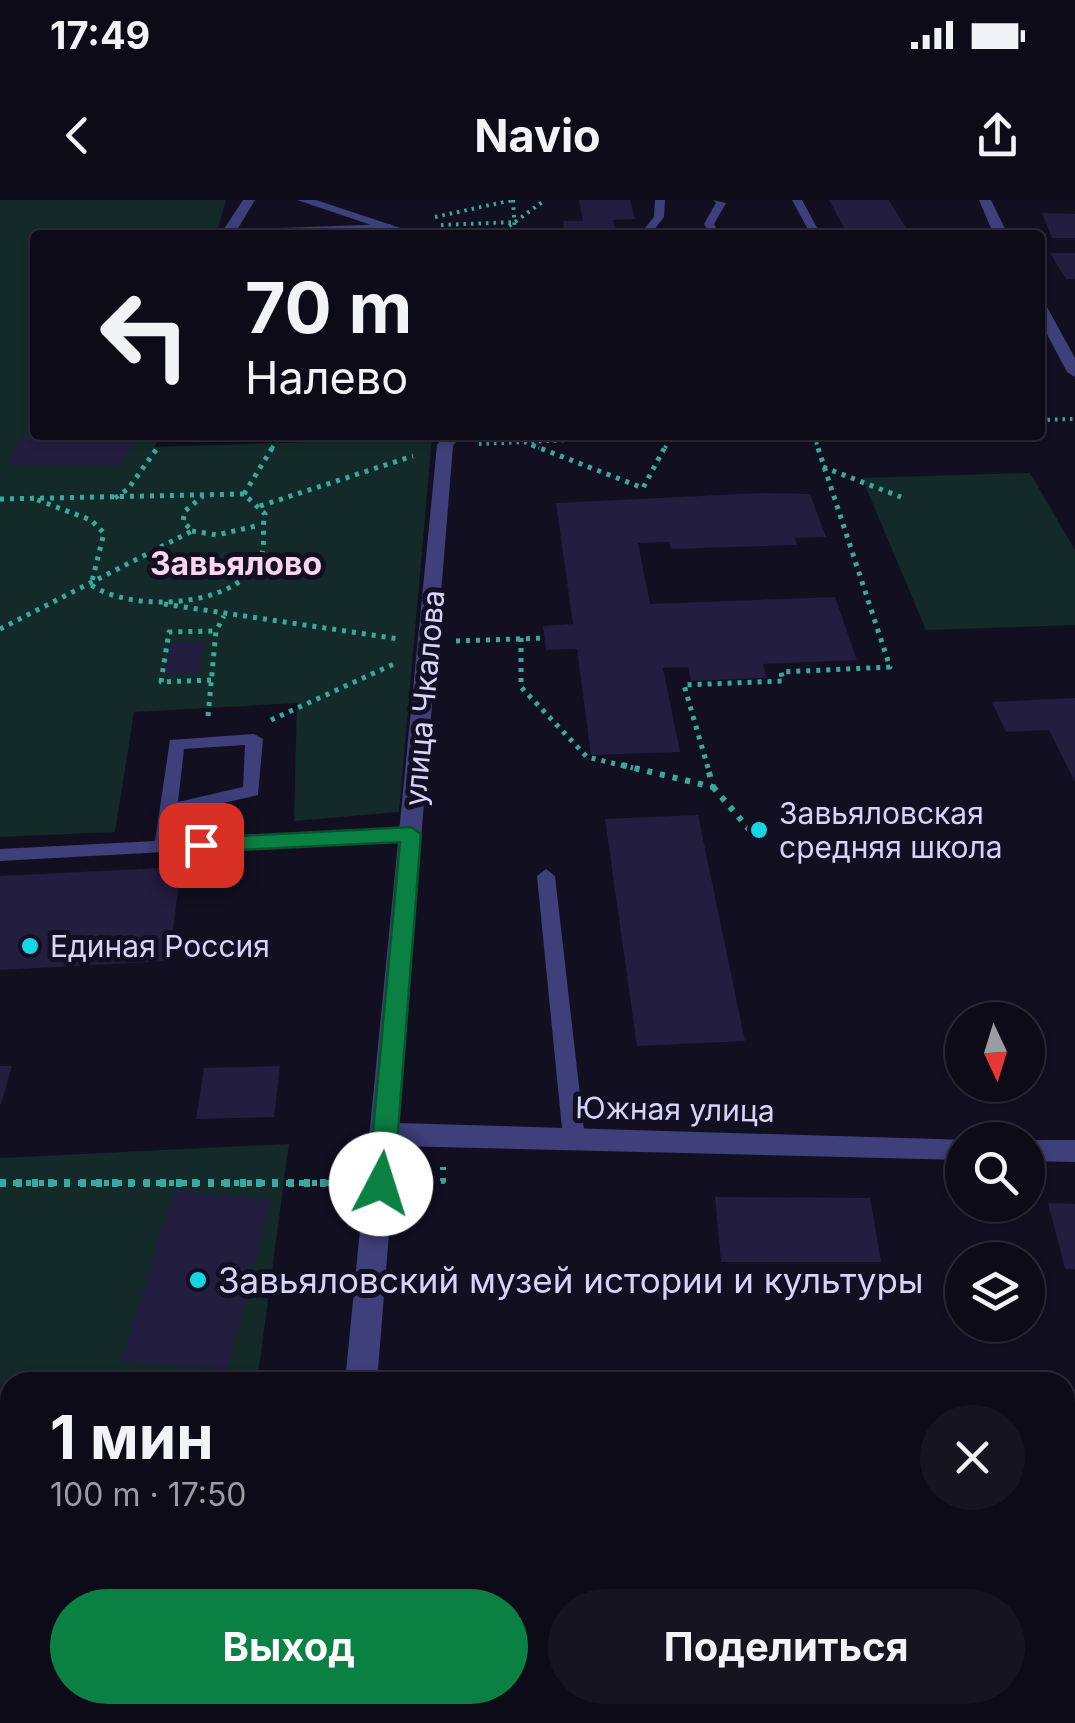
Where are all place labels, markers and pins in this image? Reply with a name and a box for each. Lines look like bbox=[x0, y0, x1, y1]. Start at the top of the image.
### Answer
place label: Завьяловская средняя школа bbox=[779, 795, 1003, 865]
pin bbox=[159, 803, 244, 888]
marker: Завьяловская средняя школа bbox=[748, 819, 770, 841]
place label: Единая Россия bbox=[50, 928, 270, 964]
marker: Единая Россия bbox=[19, 935, 41, 957]
place label: Завьяловский музей истории и культуры bbox=[218, 1259, 924, 1301]
marker: Завьяловский музей истории и культуры bbox=[187, 1269, 209, 1291]

